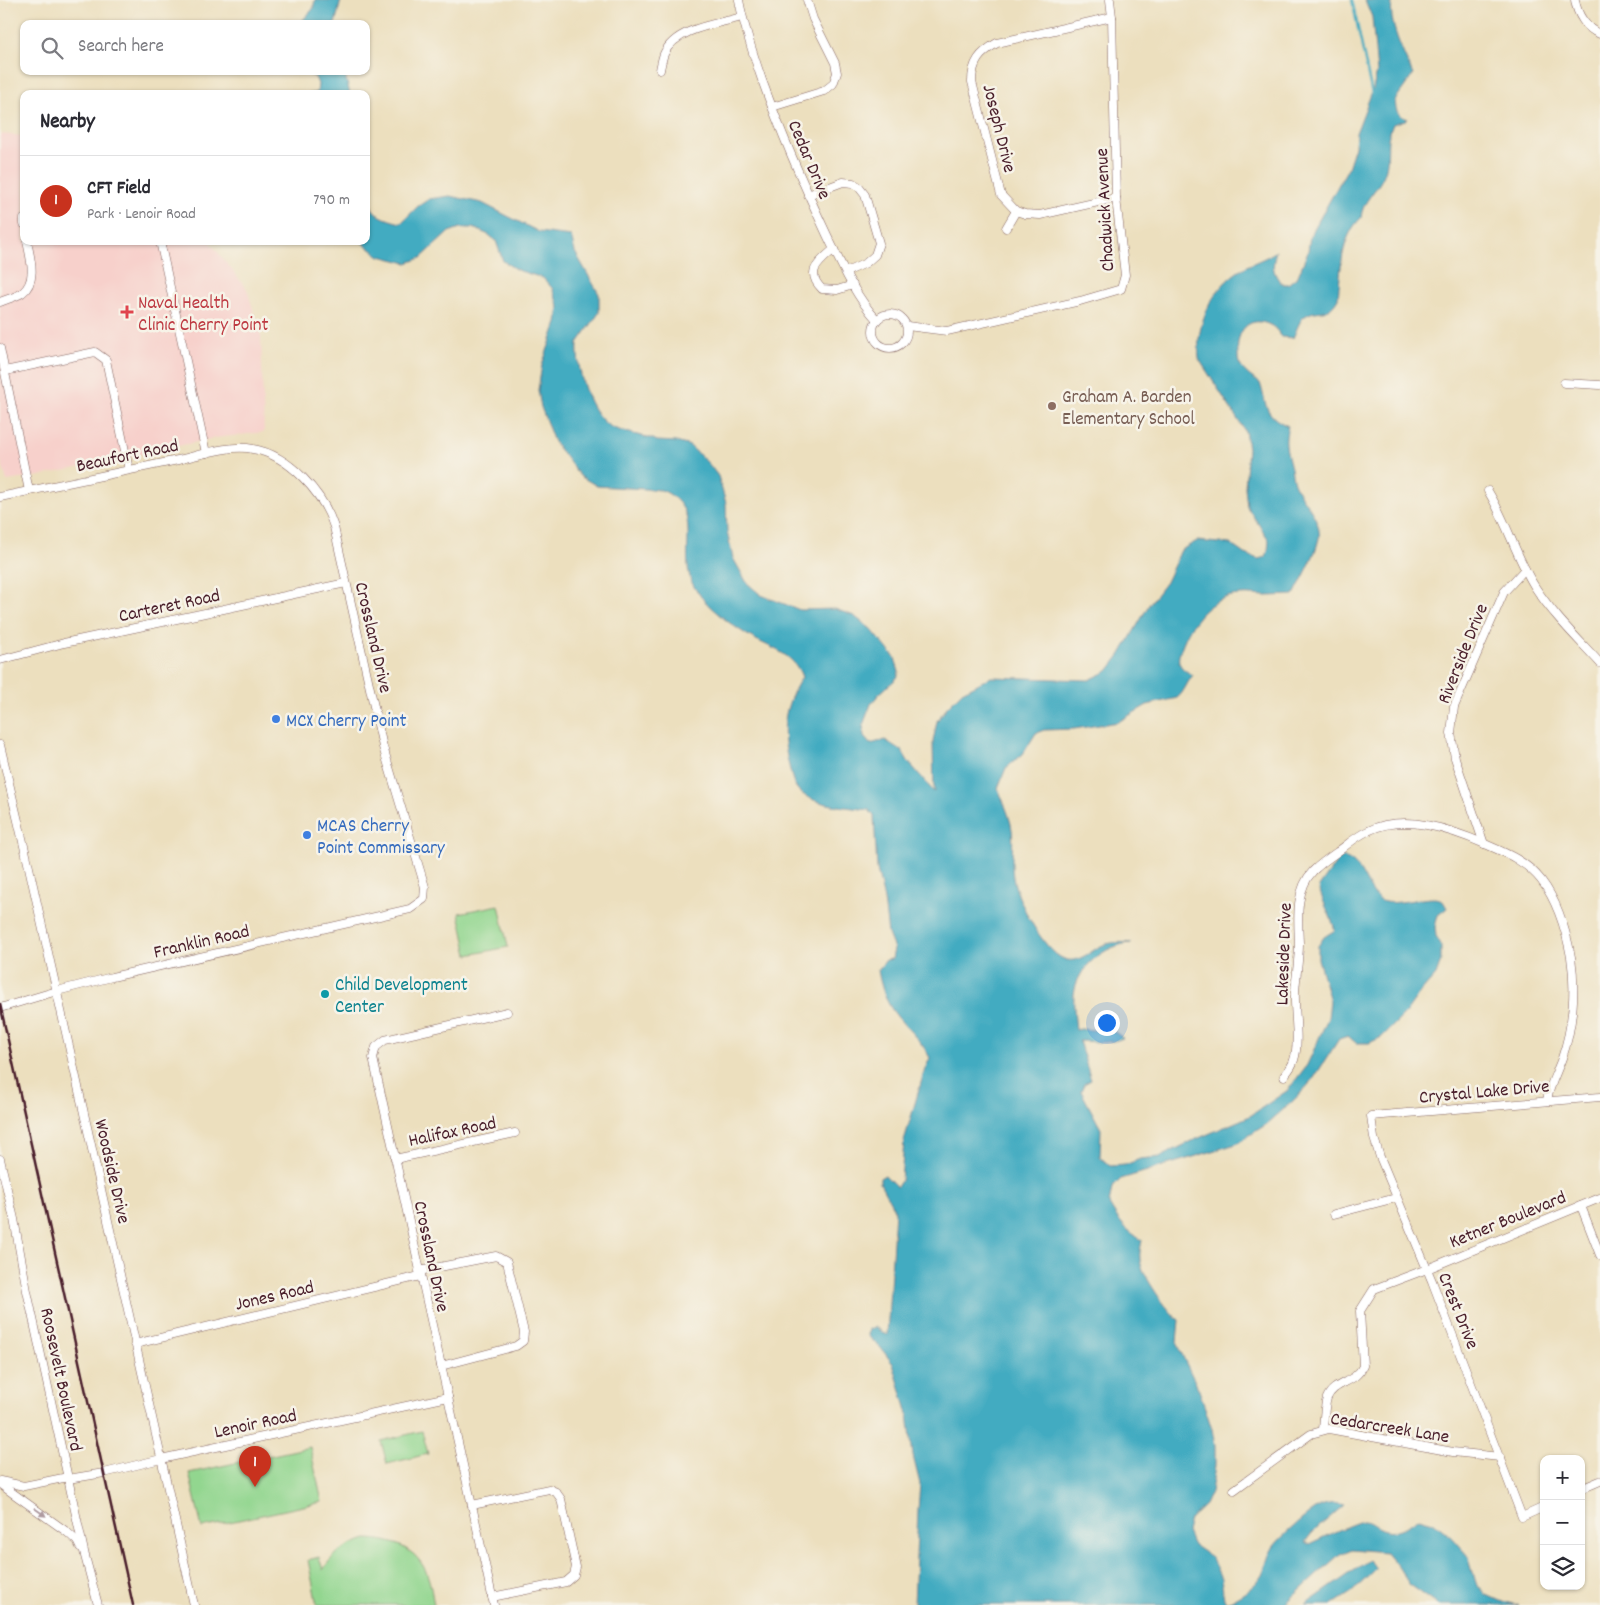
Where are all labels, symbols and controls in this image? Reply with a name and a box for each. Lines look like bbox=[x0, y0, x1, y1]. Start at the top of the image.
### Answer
search box bbox=[20, 20, 370, 75]
icon: search bbox=[38, 34, 66, 62]
text: Search here bbox=[78, 34, 164, 61]
street label: Joseph Drive bbox=[974, 82, 1022, 176]
text: Nearby bbox=[40, 108, 95, 138]
street label: Cedar Drive bbox=[779, 117, 837, 204]
street label: Chadwick Avenue bbox=[1090, 147, 1123, 272]
text: CFT Field bbox=[87, 176, 151, 203]
text: 1 bbox=[54, 189, 58, 212]
text: 790 m bbox=[313, 189, 350, 212]
text: Park · Lenoir Road bbox=[87, 203, 196, 226]
place label: Naval Health Clinic Cherry Point bbox=[138, 291, 269, 340]
marker: Naval Health Clinic Cherry Point bbox=[120, 305, 134, 319]
place label: Graham A. Barden Elementary School bbox=[1062, 385, 1195, 434]
marker: Graham A. Barden Elementary School bbox=[1046, 400, 1058, 412]
street label: Beaufort Road bbox=[74, 433, 181, 481]
street label: Crossland Drive bbox=[346, 580, 397, 696]
street label: Carteret Road bbox=[117, 584, 223, 631]
street label: Riverside Drive bbox=[1432, 600, 1497, 708]
place label: MCX Cherry Point bbox=[286, 709, 407, 736]
marker: MCX Cherry Point bbox=[270, 713, 282, 725]
place label: MCAS Cherry Point Commissary bbox=[317, 814, 445, 863]
marker: MCAS Cherry Point Commissary bbox=[301, 829, 313, 841]
street label: Lakeside Drive bbox=[1270, 902, 1301, 1006]
street label: Franklin Road bbox=[151, 919, 252, 968]
place label: Child Development Center bbox=[335, 973, 468, 1022]
marker: Child Development Center bbox=[319, 988, 331, 1000]
your location bbox=[1094, 1010, 1120, 1036]
street label: Crystal Lake Drive bbox=[1418, 1074, 1551, 1113]
street label: Halifax Road bbox=[406, 1111, 499, 1156]
street label: Woodside Drive bbox=[85, 1117, 136, 1227]
street label: Ketner Boulevard bbox=[1446, 1185, 1571, 1257]
street label: Crossland Drive bbox=[405, 1199, 455, 1315]
street label: Crest Drive bbox=[1429, 1269, 1484, 1354]
street label: Jones Road bbox=[233, 1275, 317, 1320]
street label: Roosevelt Boulevard bbox=[31, 1306, 88, 1454]
street label: Lenoir Road bbox=[212, 1404, 300, 1447]
street label: Cedarcreek Lane bbox=[1328, 1407, 1451, 1452]
pin: 1 bbox=[239, 1446, 271, 1487]
map controls bbox=[1540, 1455, 1585, 1590]
button: + bbox=[1540, 1455, 1585, 1500]
button: − bbox=[1540, 1500, 1585, 1545]
one-way arrow bbox=[33, 1507, 46, 1518]
button: layers bbox=[1540, 1545, 1585, 1590]

